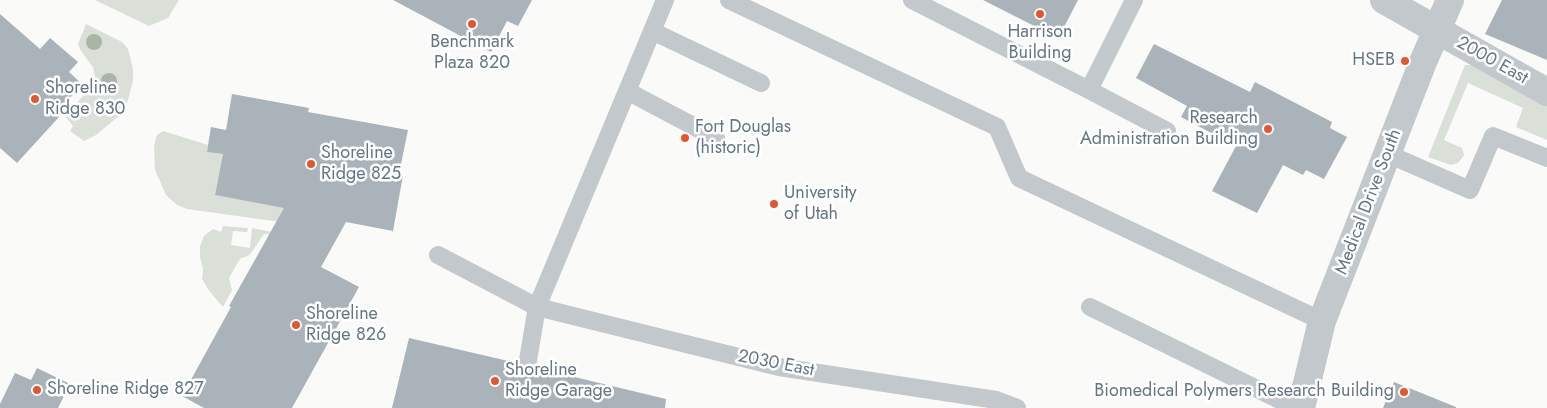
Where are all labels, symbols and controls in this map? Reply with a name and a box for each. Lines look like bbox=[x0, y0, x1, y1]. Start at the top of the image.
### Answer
marker: Harrison Building bbox=[1034, 8, 1046, 20]
marker: Benchmark Plaza 820 bbox=[466, 18, 478, 30]
place label: Harrison Building bbox=[1007, 22, 1073, 64]
place label: Benchmark Plaza 820 bbox=[430, 32, 514, 74]
street label: 2000 East bbox=[1453, 33, 1531, 89]
place label: HSEB bbox=[1352, 50, 1395, 72]
marker: HSEB bbox=[1399, 55, 1411, 67]
place label: Shoreline Ridge 830 bbox=[45, 78, 125, 120]
marker: Shoreline Ridge 830 bbox=[29, 93, 41, 105]
place label: Research Administration Building bbox=[1080, 108, 1258, 150]
place label: Fort Douglas (historic) bbox=[695, 117, 791, 160]
marker: Research Administration Building bbox=[1262, 123, 1274, 135]
street label: Medical Drive South bbox=[1331, 126, 1407, 278]
marker: Fort Douglas (historic) bbox=[679, 132, 691, 144]
place label: Shoreline Ridge 825 bbox=[321, 143, 401, 186]
marker: Shoreline Ridge 825 bbox=[305, 158, 317, 170]
place label: University of Utah bbox=[784, 183, 857, 225]
marker: University of Utah bbox=[768, 198, 780, 210]
place label: Shoreline Ridge 826 bbox=[306, 304, 386, 346]
marker: Shoreline Ridge 826 bbox=[290, 319, 302, 331]
street label: 2030 East bbox=[736, 346, 816, 382]
place label: Shoreline Ridge Garage bbox=[505, 360, 612, 402]
marker: Shoreline Ridge Garage bbox=[489, 375, 501, 387]
place label: Shoreline Ridge 827 bbox=[47, 379, 204, 401]
place label: Biomedical Polymers Research Building bbox=[1094, 381, 1394, 403]
marker: Shoreline Ridge 827 bbox=[31, 384, 43, 396]
marker: Biomedical Polymers Research Building bbox=[1398, 386, 1410, 398]

